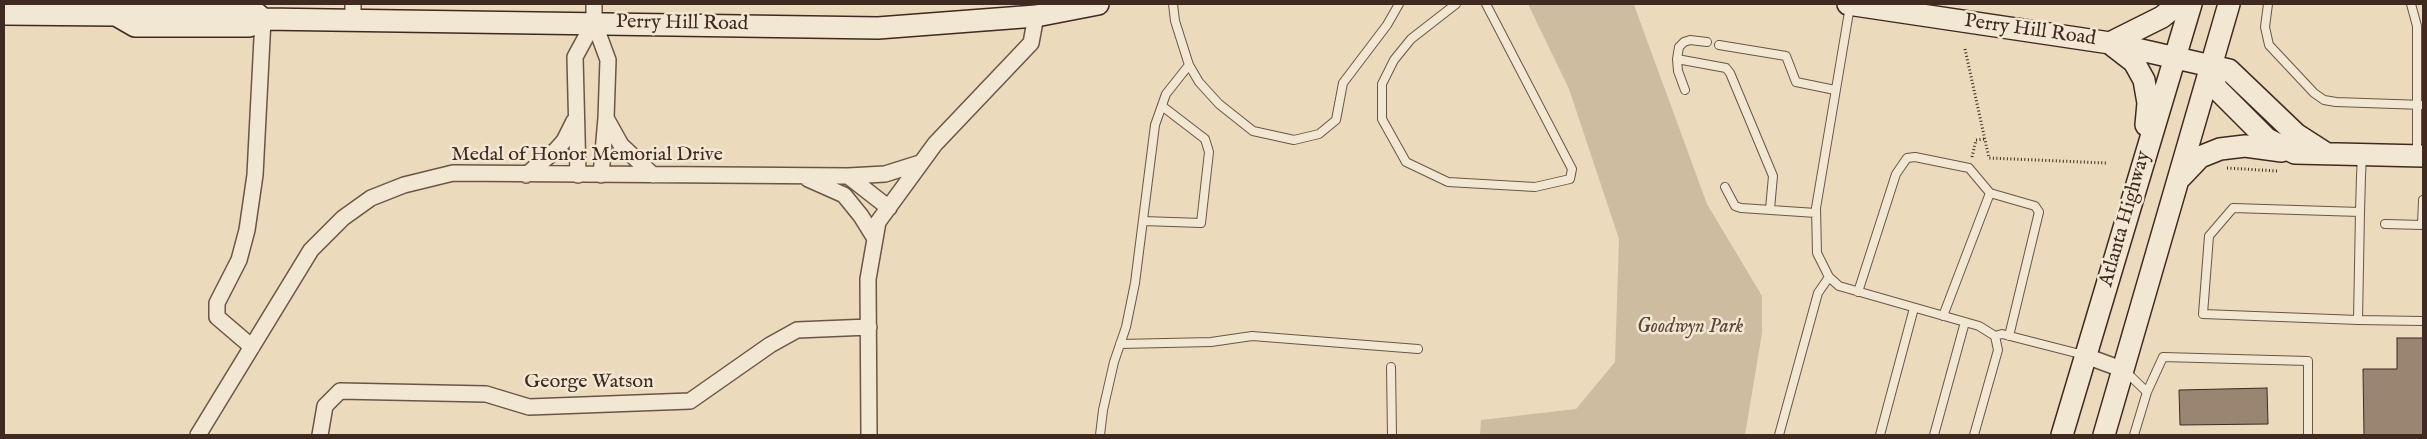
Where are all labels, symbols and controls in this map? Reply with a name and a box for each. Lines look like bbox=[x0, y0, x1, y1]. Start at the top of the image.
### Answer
street label: Perry Hill Road bbox=[1963, 10, 2097, 52]
street label: Perry Hill Road bbox=[616, 11, 748, 37]
street label: Medal of Honor Memorial Drive bbox=[451, 144, 723, 168]
street label: Atlanta Highway bbox=[2095, 148, 2157, 290]
park label: Goodwyn Park bbox=[1637, 316, 1743, 340]
street label: George Watson bbox=[524, 371, 654, 395]

